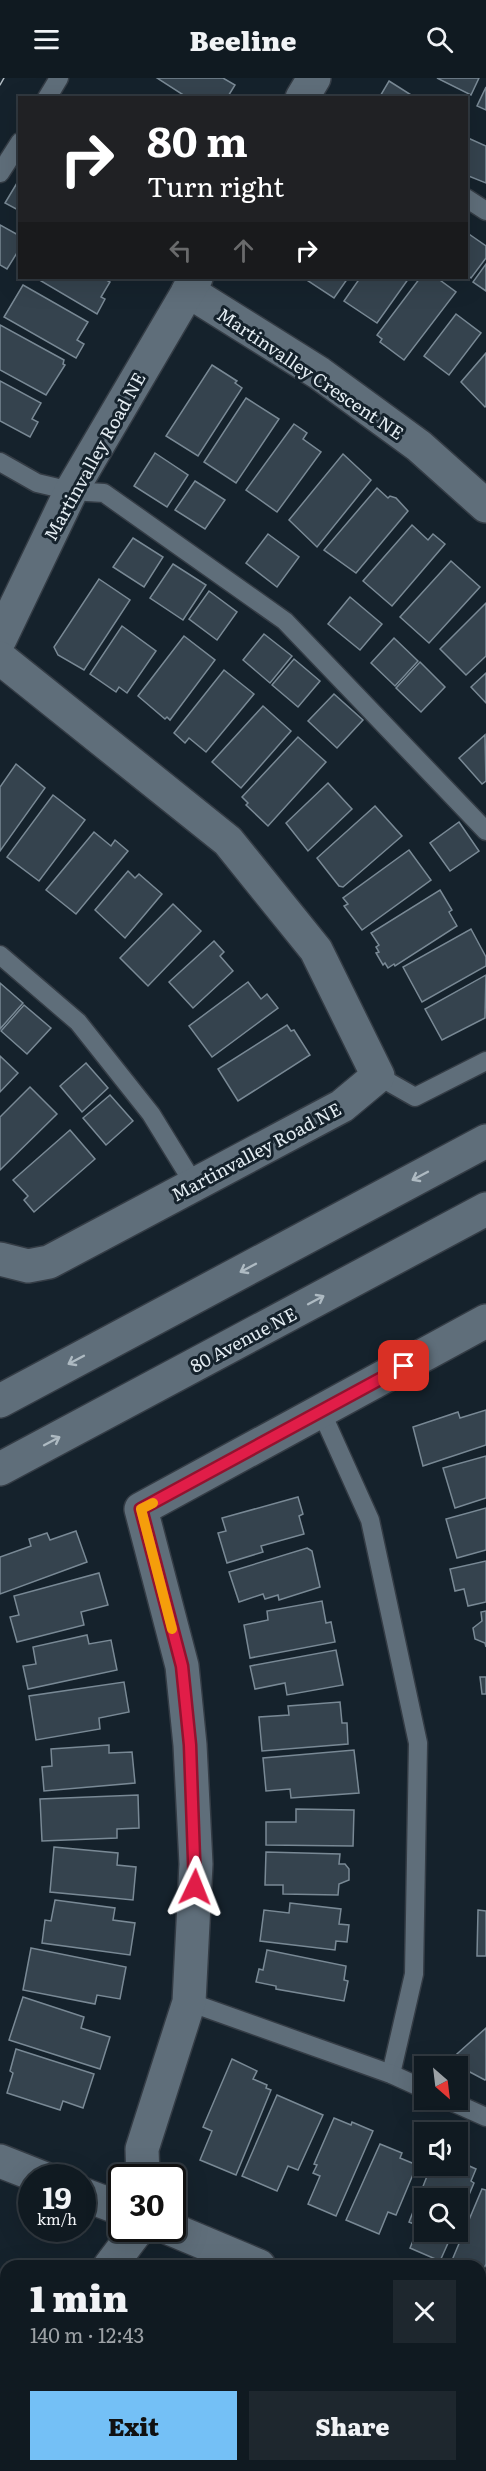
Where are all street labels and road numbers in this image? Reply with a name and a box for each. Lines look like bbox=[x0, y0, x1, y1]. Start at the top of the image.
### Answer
street label: Martinvalley Crescent NE bbox=[212, 300, 410, 446]
street label: Martinvalley Road NE bbox=[36, 367, 152, 545]
street label: Martinvalley Road NE bbox=[166, 1095, 346, 1207]
street label: 80 Avenue NE bbox=[185, 1300, 301, 1378]

